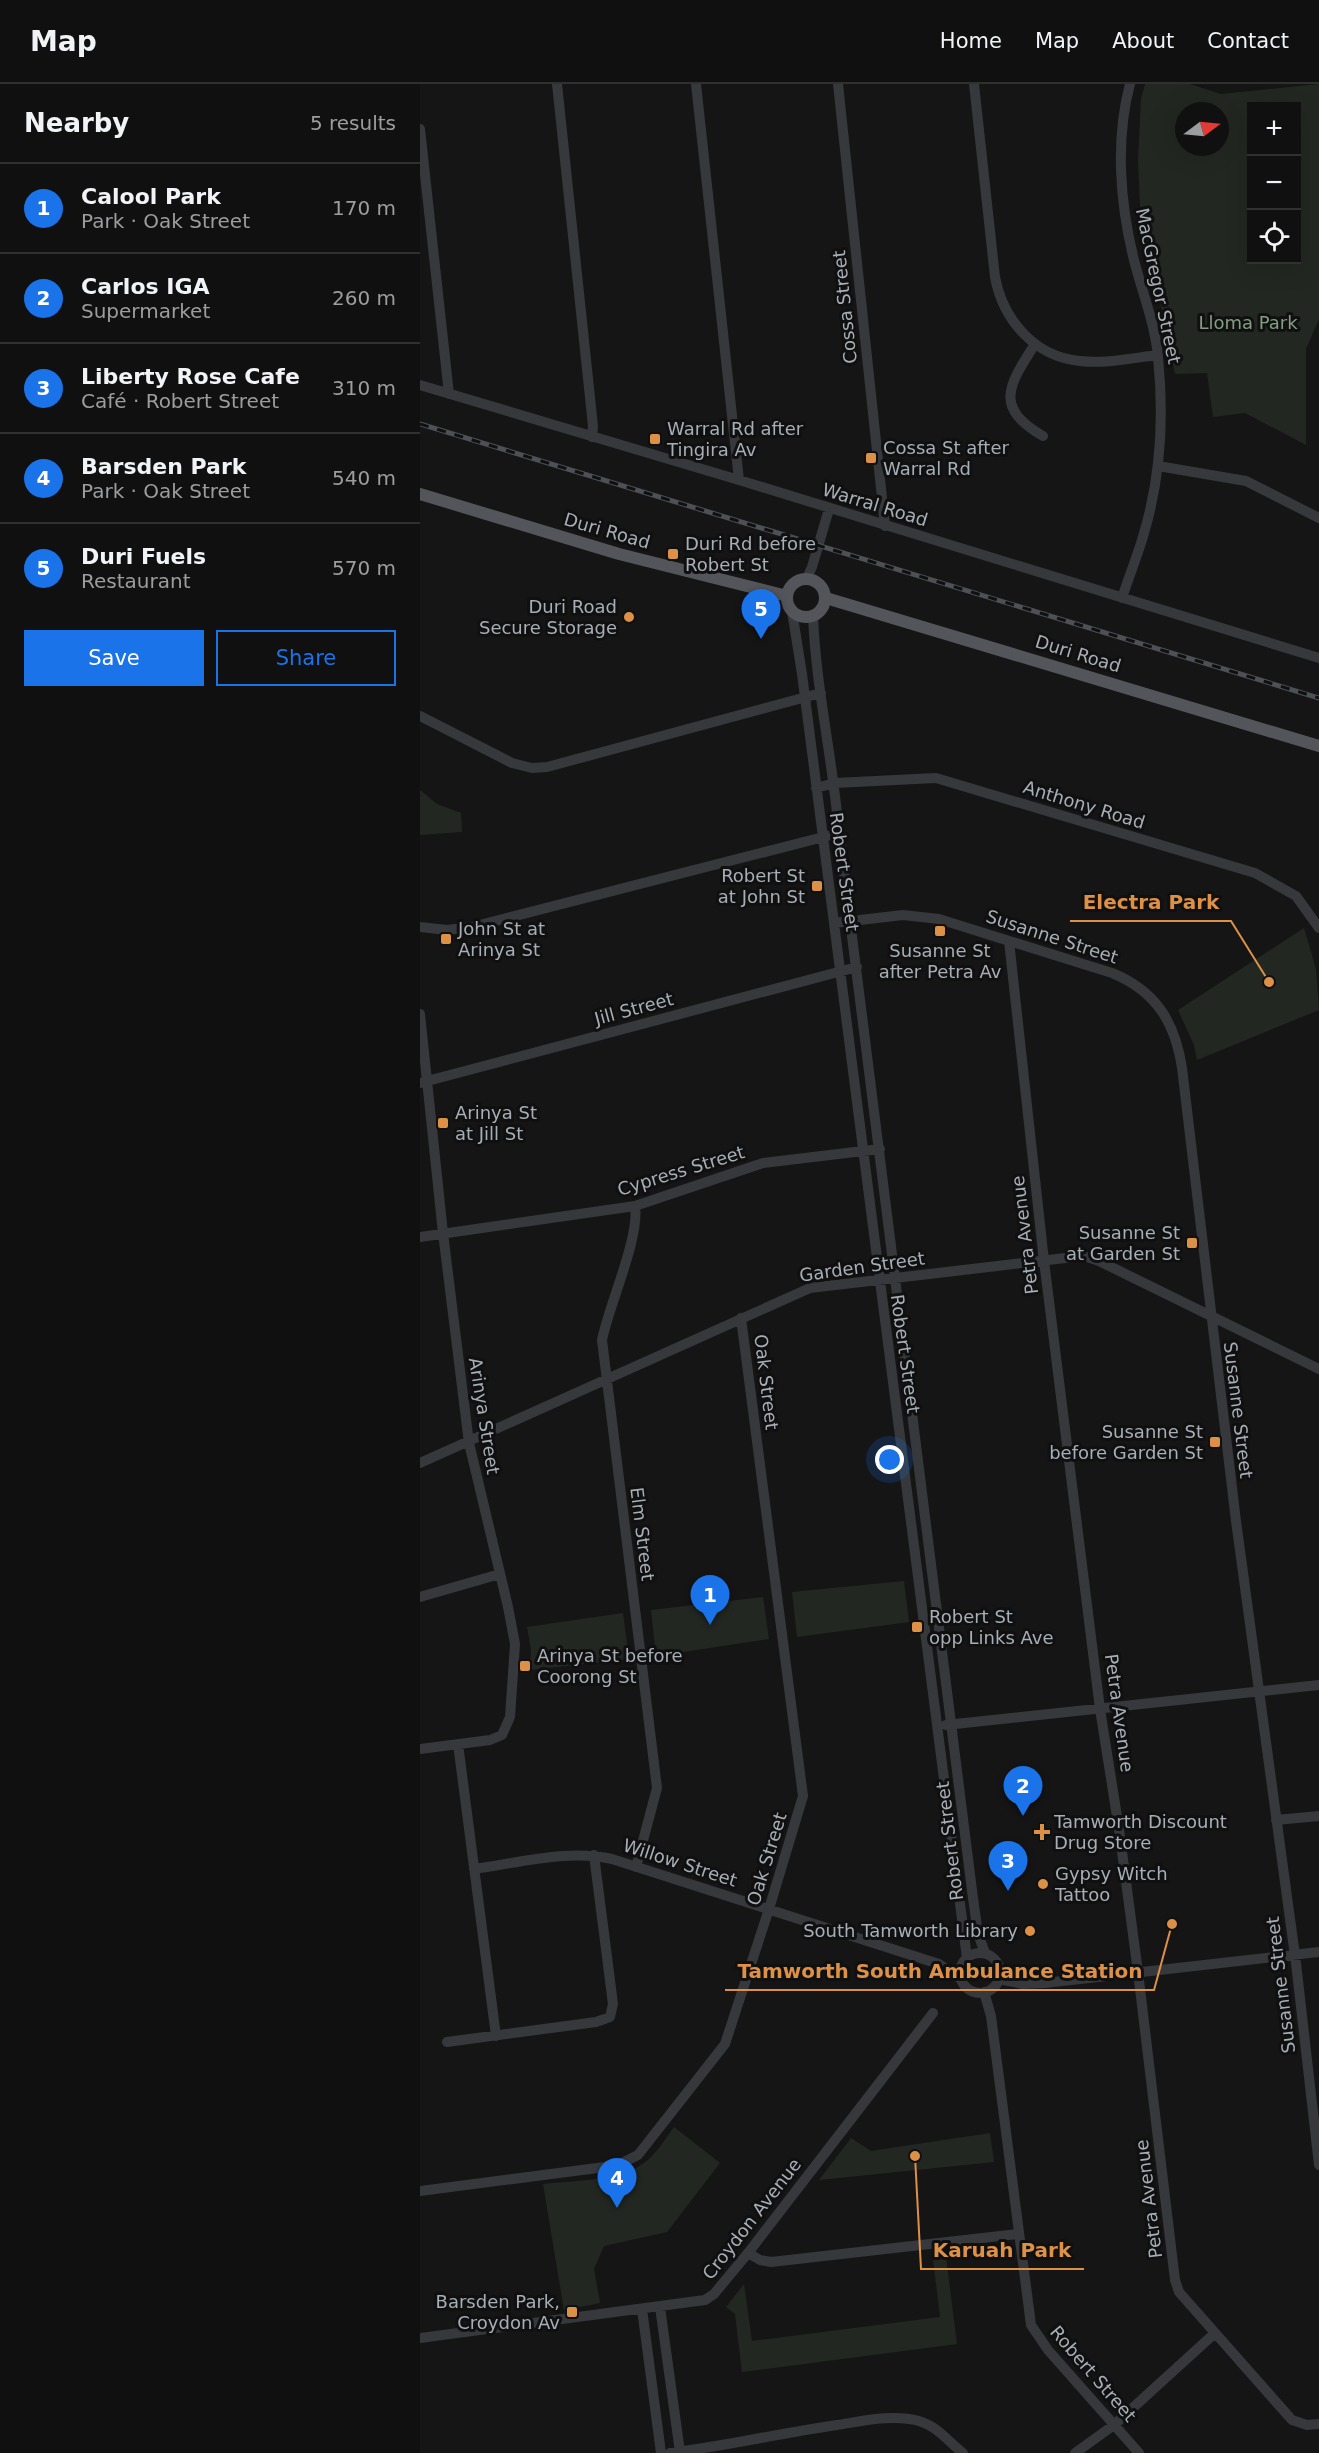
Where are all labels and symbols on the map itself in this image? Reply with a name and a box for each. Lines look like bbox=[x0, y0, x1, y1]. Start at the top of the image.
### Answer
north arrow bbox=[1175, 102, 1229, 156]
street label: MacGregor Street bbox=[1132, 206, 1185, 366]
street label: Cossa Street bbox=[828, 249, 861, 365]
park label: Lloma Park bbox=[1198, 312, 1298, 333]
place label: Warral Rd after Tingira Av bbox=[666, 418, 804, 460]
marker: Warral Rd after Tingira Av bbox=[648, 432, 662, 446]
place label: Cossa St after Warral Rd bbox=[883, 437, 1009, 479]
marker: Cossa St after Warral Rd bbox=[864, 451, 878, 465]
street label: Warral Road bbox=[820, 479, 930, 531]
street label: Duri Road bbox=[562, 508, 653, 553]
place label: Duri Rd before Robert St bbox=[685, 533, 816, 575]
marker: Duri Rd before Robert St bbox=[666, 547, 680, 561]
pin: 5 bbox=[742, 590, 780, 639]
place label: Duri Road Secure Storage bbox=[479, 596, 617, 638]
marker: Duri Road Secure Storage bbox=[622, 610, 636, 624]
street label: Duri Road bbox=[1033, 631, 1124, 677]
street label: Anthony Road bbox=[1021, 776, 1148, 833]
street label: Robert Street bbox=[826, 811, 863, 933]
place label: Robert St at John St bbox=[718, 865, 805, 907]
marker: Robert St at John St bbox=[810, 879, 824, 893]
callout: Electra Park bbox=[1070, 883, 1231, 921]
text: Electra Park bbox=[1083, 890, 1220, 914]
street label: Susanne Street bbox=[983, 905, 1121, 968]
place label: John St at Arinya St bbox=[457, 918, 545, 960]
marker: Susanne St after Petra Av bbox=[933, 924, 947, 938]
marker: John St at Arinya St bbox=[439, 932, 453, 946]
place label: Susanne St after Petra Av bbox=[879, 940, 1002, 982]
street label: Jill Street bbox=[591, 988, 676, 1029]
place label: Arinya St at Jill St bbox=[455, 1102, 537, 1144]
marker: Arinya St at Jill St bbox=[436, 1116, 450, 1130]
street label: Cypress Street bbox=[615, 1141, 747, 1200]
street label: Petra Avenue bbox=[1007, 1175, 1042, 1296]
place label: Susanne St at Garden St bbox=[1066, 1222, 1180, 1264]
marker: Susanne St at Garden St bbox=[1185, 1236, 1199, 1250]
street label: Garden Street bbox=[798, 1247, 926, 1286]
street label: Robert Street bbox=[887, 1293, 924, 1415]
street label: Oak Street bbox=[750, 1333, 783, 1431]
street label: Susanne Street bbox=[1220, 1340, 1257, 1479]
street label: Arinya Street bbox=[465, 1356, 504, 1476]
place label: Susanne St before Garden St bbox=[1049, 1421, 1203, 1463]
marker: Susanne St before Garden St bbox=[1208, 1435, 1222, 1449]
your location bbox=[875, 1445, 904, 1474]
street label: Elm Street bbox=[626, 1486, 659, 1582]
pin: 1 bbox=[690, 1576, 730, 1625]
place label: Robert St opp Links Ave bbox=[929, 1606, 1054, 1648]
marker: Robert St opp Links Ave bbox=[910, 1620, 924, 1634]
place label: Arinya St before Coorong St bbox=[537, 1645, 683, 1687]
street label: Petra Avenue bbox=[1101, 1652, 1138, 1773]
marker: Arinya St before Coorong St bbox=[518, 1659, 532, 1673]
pin: 2 bbox=[1004, 1766, 1042, 1816]
street label: Robert Street bbox=[932, 1780, 967, 1902]
street label: Oak Street bbox=[742, 1810, 791, 1908]
place label: Tamworth Discount Drug Store bbox=[1053, 1811, 1227, 1853]
marker: Tamworth Discount Drug Store bbox=[1035, 1825, 1049, 1839]
street label: Willow Street bbox=[621, 1834, 740, 1891]
pin: 3 bbox=[988, 1842, 1028, 1891]
place label: Gypsy Witch Tattoo bbox=[1054, 1863, 1168, 1905]
marker: Gypsy Witch Tattoo bbox=[1036, 1877, 1050, 1891]
street label: Susanne Street bbox=[1262, 1916, 1299, 2055]
place label: South Tamworth Library bbox=[803, 1920, 1018, 1941]
marker: South Tamworth Library bbox=[1023, 1924, 1037, 1938]
callout: Tamworth South Ambulance Station bbox=[725, 1952, 1154, 1990]
text: Tamworth South Ambulance Station bbox=[737, 1959, 1143, 1983]
street label: Petra Avenue bbox=[1131, 2139, 1166, 2260]
street label: Croydon Avenue bbox=[698, 2154, 805, 2283]
pin: 4 bbox=[598, 2158, 636, 2208]
callout: Karuah Park bbox=[921, 2231, 1084, 2269]
text: Karuah Park bbox=[933, 2238, 1072, 2262]
place label: Barsden Park, Croydon Av bbox=[436, 2291, 560, 2333]
marker: Barsden Park, Croydon Av bbox=[565, 2305, 579, 2319]
street label: Robert Street bbox=[1046, 2321, 1141, 2426]

